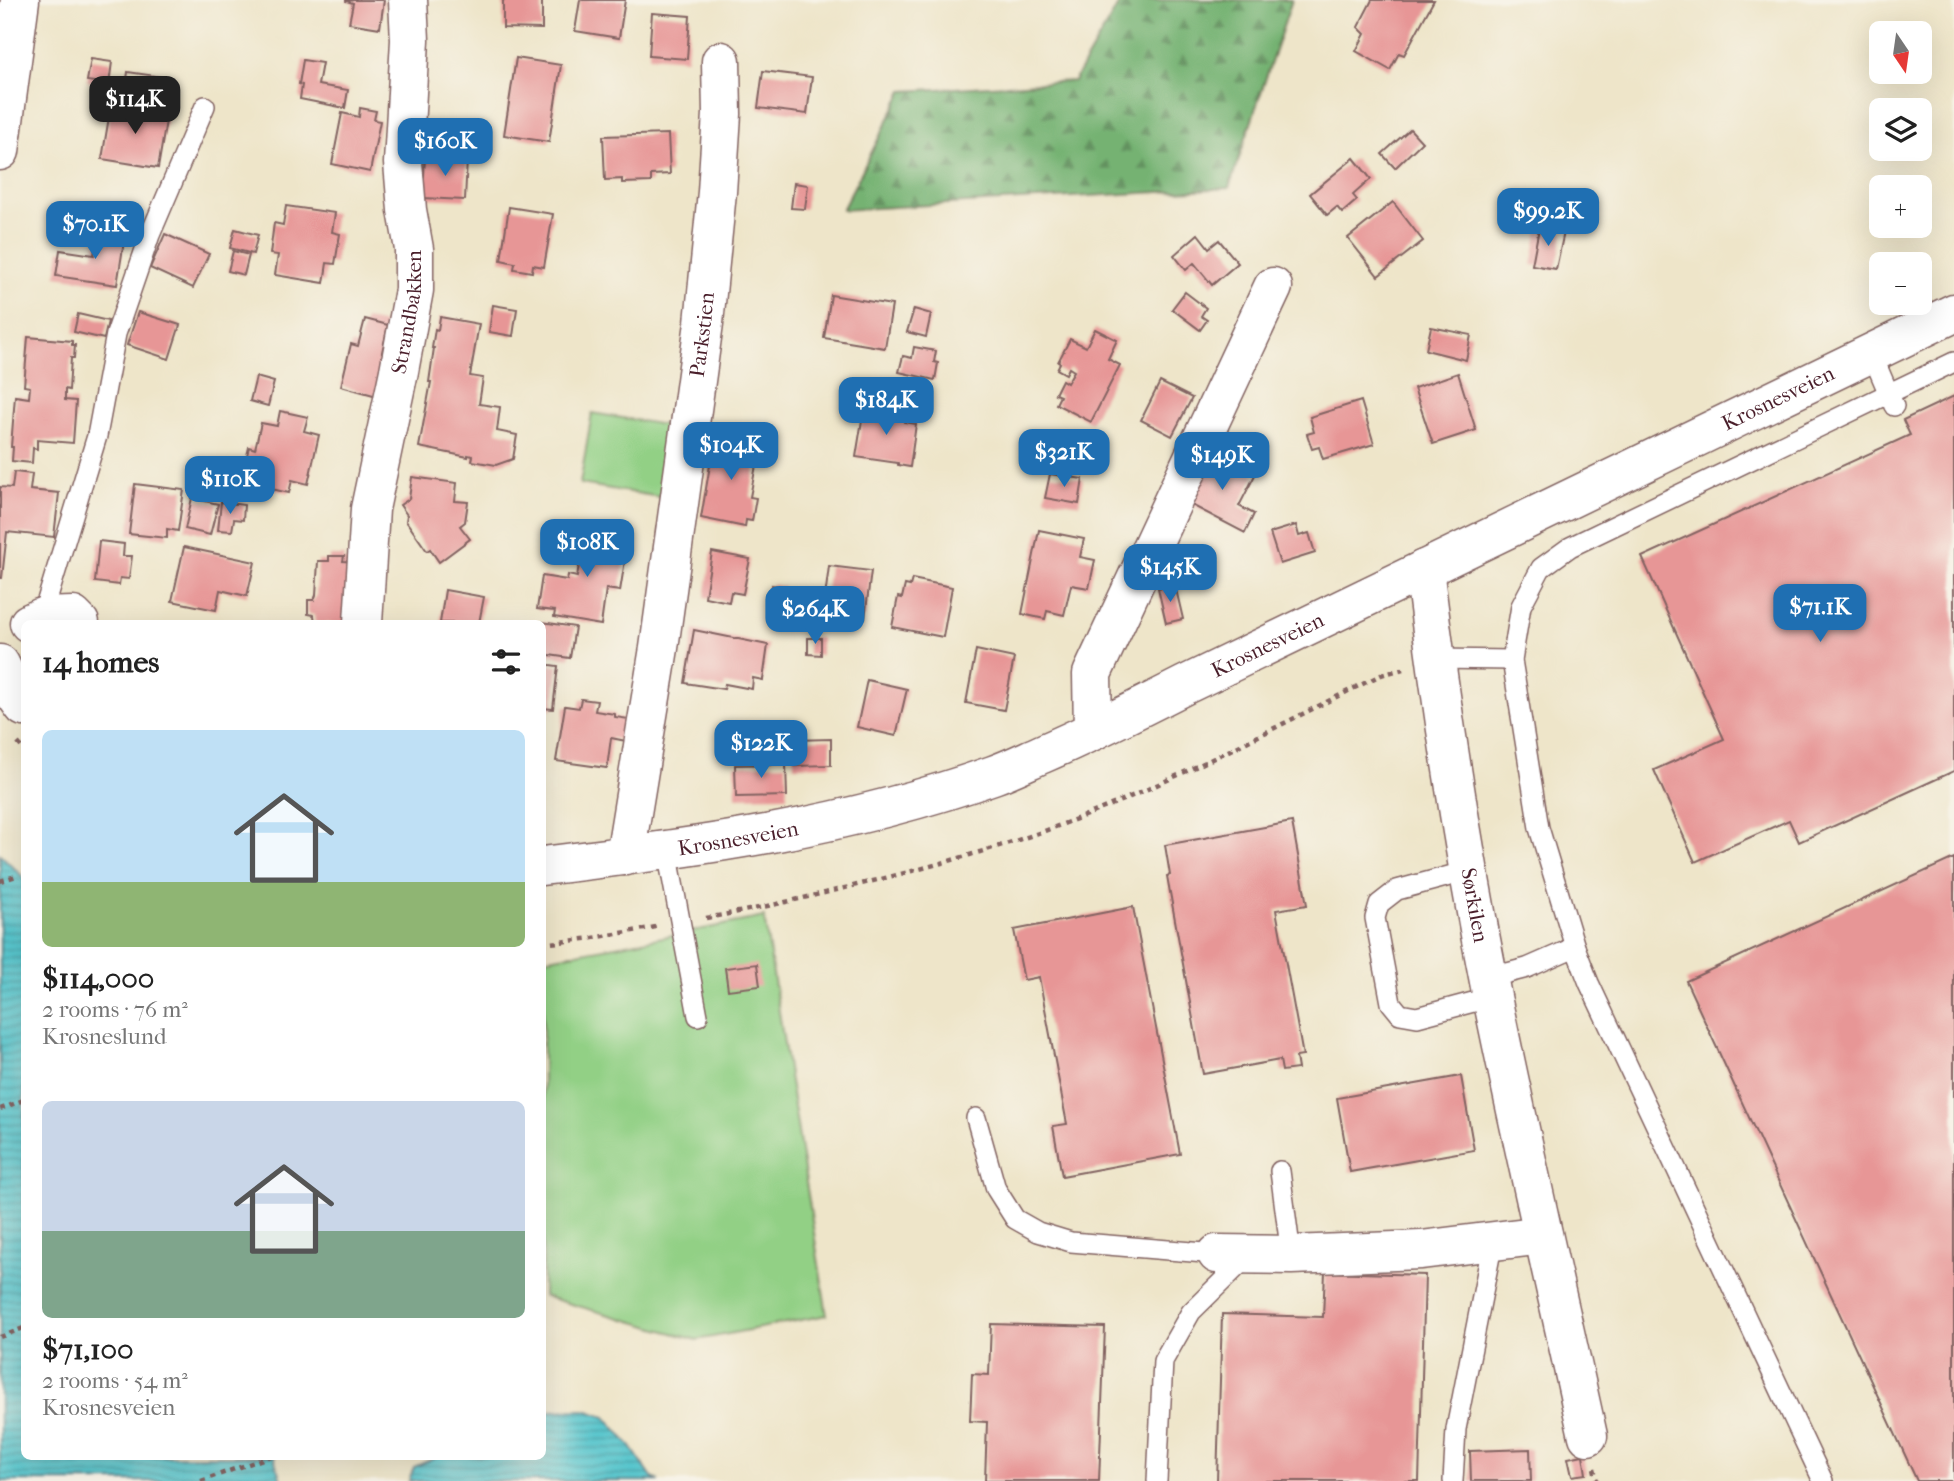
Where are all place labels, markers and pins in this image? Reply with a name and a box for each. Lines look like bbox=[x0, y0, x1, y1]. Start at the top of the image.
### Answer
pin: $114K bbox=[86, 76, 184, 136]
pin: $160K bbox=[396, 118, 494, 178]
pin: $99.2K bbox=[1491, 188, 1605, 248]
pin: $70.1K bbox=[38, 202, 152, 261]
pin: $184K bbox=[837, 378, 935, 437]
pin: $104K bbox=[682, 422, 780, 482]
pin: $321K bbox=[1015, 430, 1113, 489]
pin: $149K bbox=[1173, 433, 1271, 492]
pin: $110K bbox=[181, 456, 279, 516]
pin: $108K bbox=[538, 520, 636, 579]
pin: $145K bbox=[1121, 544, 1219, 604]
pin: $71.1K bbox=[1763, 584, 1877, 644]
pin: $264K bbox=[766, 586, 864, 646]
pin: $122K bbox=[712, 720, 810, 780]

